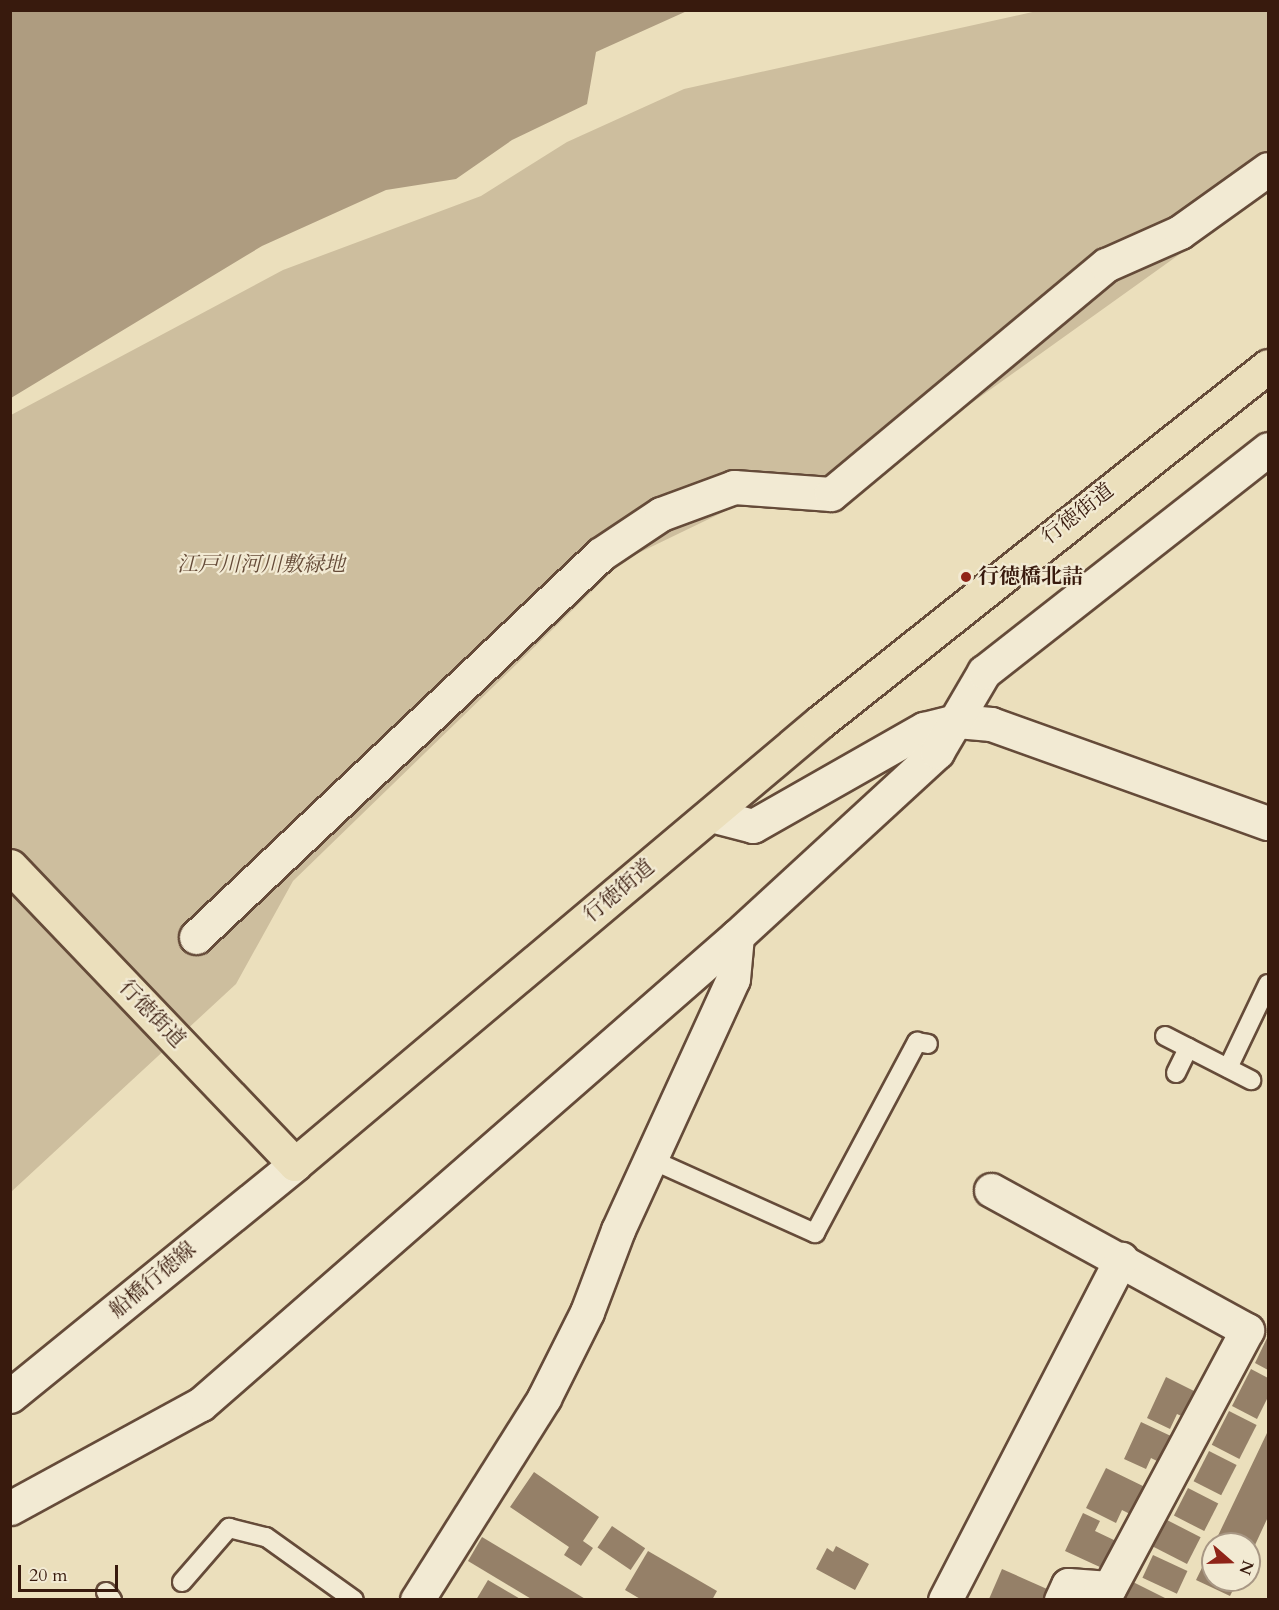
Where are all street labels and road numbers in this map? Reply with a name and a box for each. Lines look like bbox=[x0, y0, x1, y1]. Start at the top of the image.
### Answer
street label: 行徳街道 bbox=[1037, 478, 1119, 550]
street label: 行徳街道 bbox=[579, 854, 659, 928]
street label: 行徳街道 bbox=[114, 975, 190, 1053]
street label: 船橋行徳線 bbox=[105, 1237, 201, 1323]

